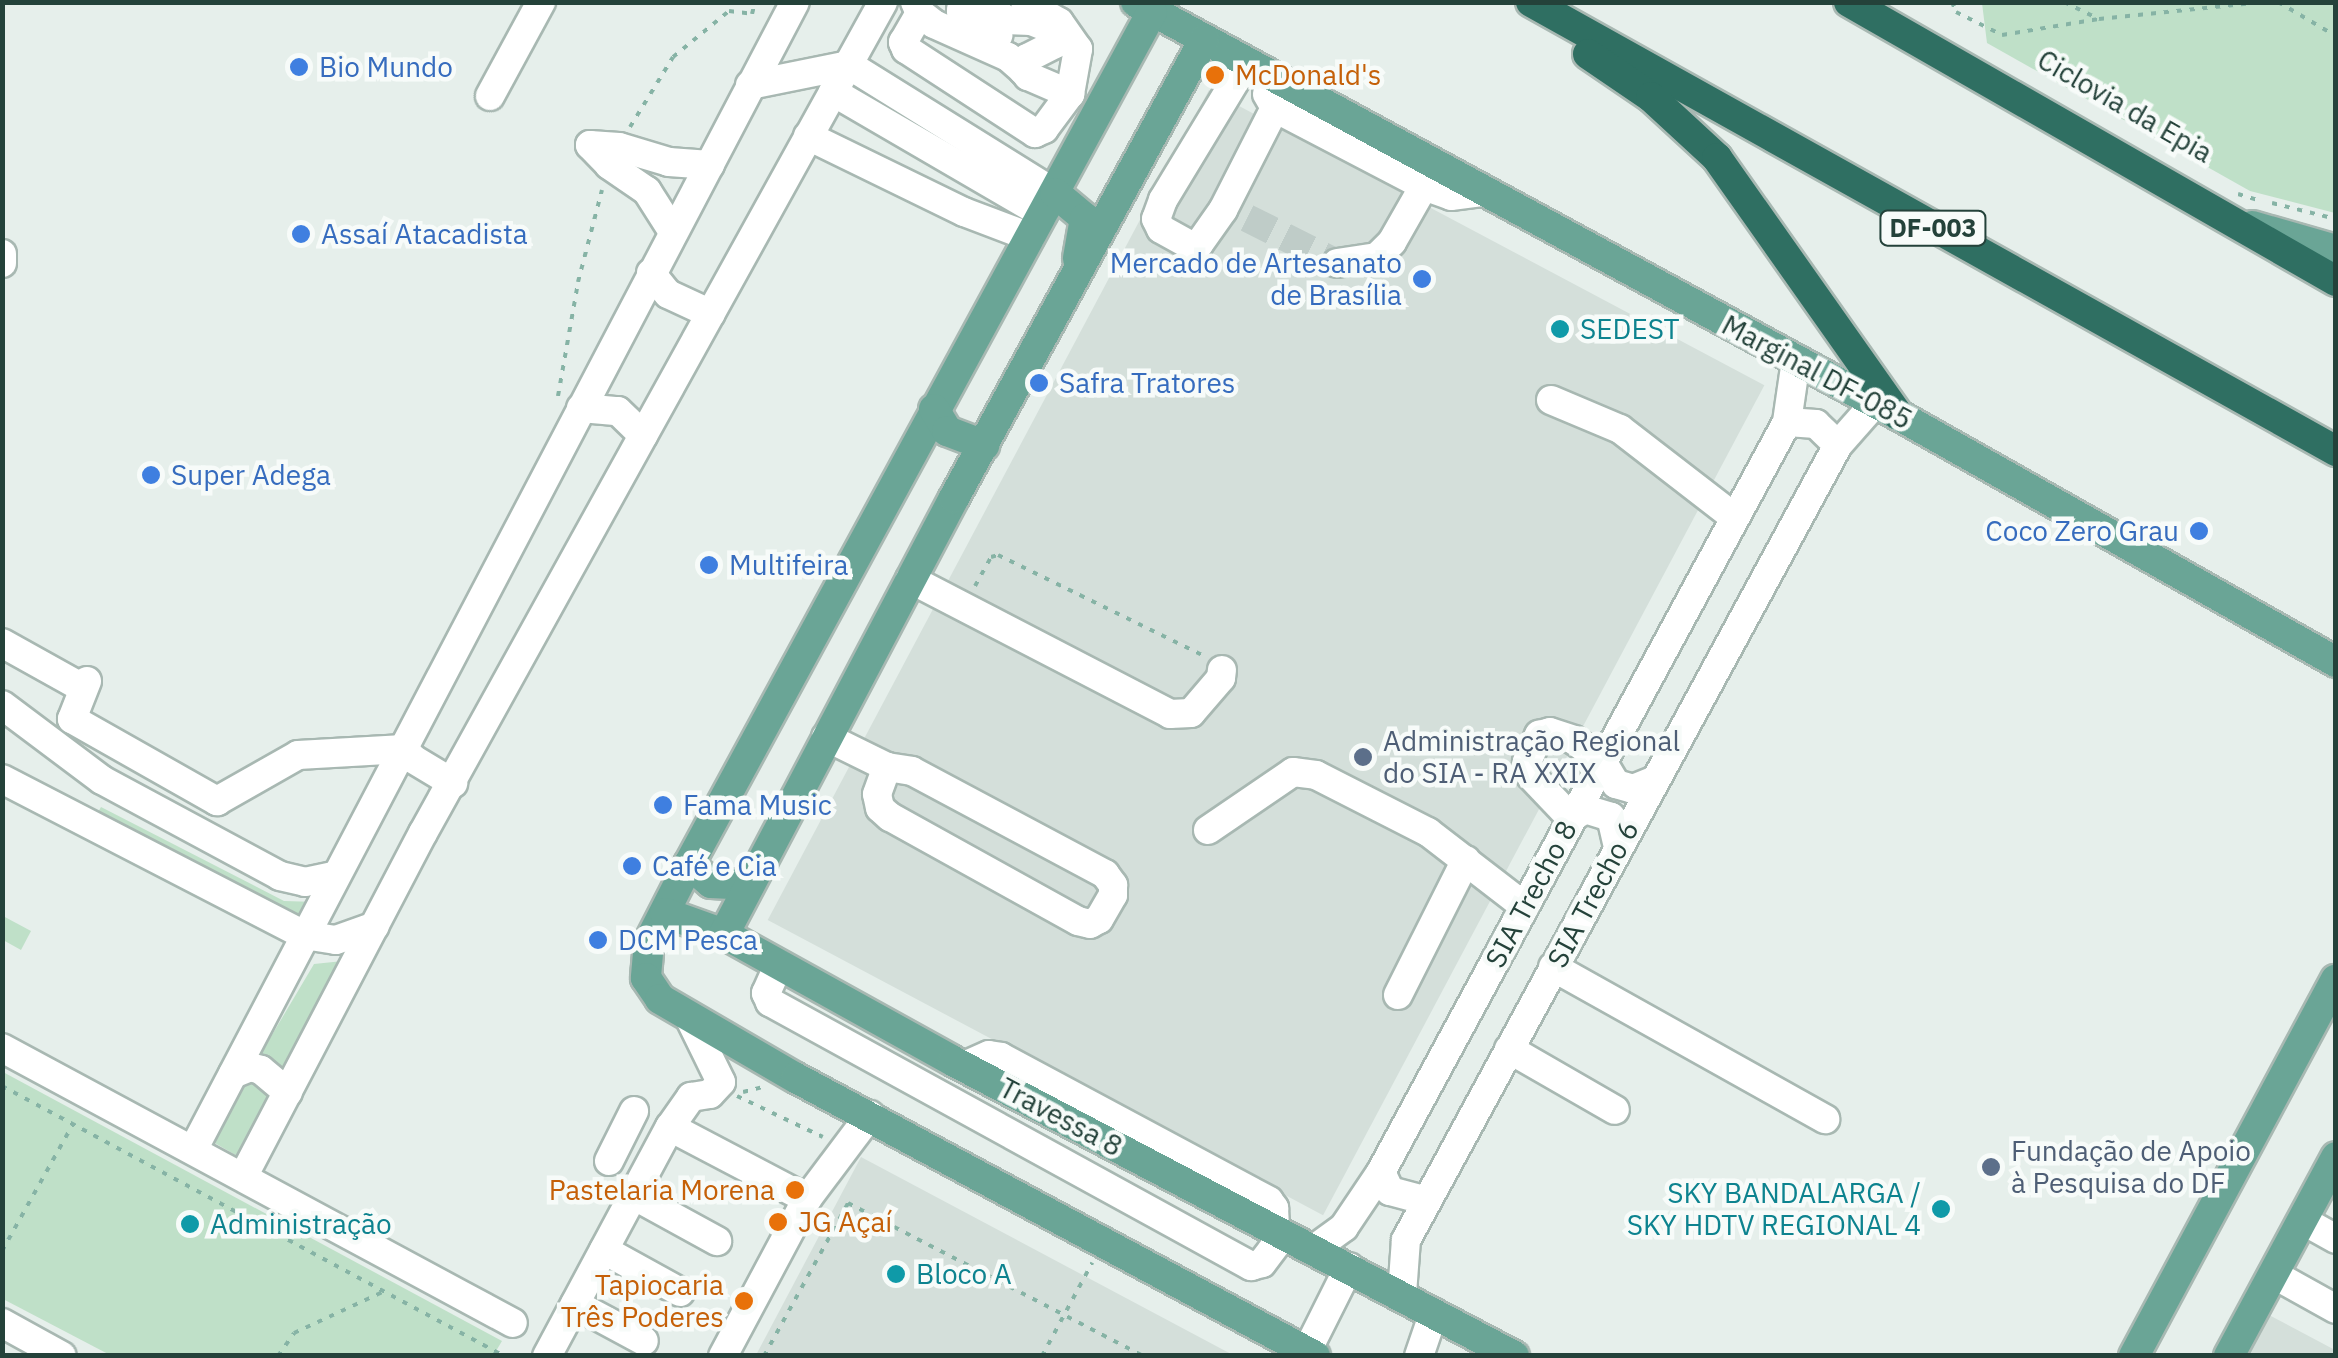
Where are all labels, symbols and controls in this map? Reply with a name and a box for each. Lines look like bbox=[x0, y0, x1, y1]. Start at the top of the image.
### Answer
street label: Ciclovia da Epia bbox=[2032, 42, 2218, 170]
place label: Bio Mundo bbox=[319, 50, 453, 84]
marker: Bio Mundo bbox=[288, 56, 310, 78]
place label: McDonald's bbox=[1235, 58, 1381, 92]
marker: McDonald's bbox=[1204, 64, 1226, 86]
road number: DF-003 bbox=[1878, 208, 1988, 248]
place label: Assaí Atacadista bbox=[321, 217, 528, 251]
marker: Assaí Atacadista bbox=[290, 223, 312, 245]
place label: Mercado de Artesanato de Brasília bbox=[1110, 246, 1402, 312]
marker: Mercado de Artesanato de Brasília bbox=[1411, 268, 1433, 290]
street label: Marginal DF-085 bbox=[1716, 308, 1918, 436]
place label: SEDEST bbox=[1580, 312, 1680, 346]
marker: SEDEST bbox=[1549, 318, 1571, 340]
place label: Safra Tratores bbox=[1059, 366, 1235, 400]
marker: Safra Tratores bbox=[1028, 372, 1050, 394]
place label: Super Adega bbox=[171, 458, 331, 492]
marker: Super Adega bbox=[140, 464, 162, 486]
place label: Coco Zero Grau bbox=[1985, 514, 2179, 548]
marker: Coco Zero Grau bbox=[2188, 520, 2210, 542]
place label: Multifeira bbox=[729, 548, 848, 582]
marker: Multifeira bbox=[698, 554, 720, 576]
place label: Administração Regional do SIA - RA XXIX bbox=[1383, 724, 1680, 790]
marker: Administração Regional do SIA - RA XXIX bbox=[1352, 746, 1374, 768]
place label: Fama Music bbox=[683, 788, 832, 822]
marker: Fama Music bbox=[652, 794, 674, 816]
street label: SIA Trecho 8 bbox=[1478, 815, 1584, 973]
street label: SIA Trecho 6 bbox=[1540, 815, 1646, 973]
place label: Café e Cia bbox=[652, 849, 777, 883]
marker: Café e Cia bbox=[621, 855, 643, 877]
place label: DCM Pesca bbox=[618, 923, 758, 957]
marker: DCM Pesca bbox=[587, 929, 609, 951]
street label: Travessa 8 bbox=[994, 1071, 1128, 1163]
place label: Fundação de Apoio à Pesquisa do DF bbox=[2011, 1134, 2251, 1200]
marker: Fundação de Apoio à Pesquisa do DF bbox=[1980, 1156, 2002, 1178]
place label: Pastelaria Morena bbox=[549, 1173, 775, 1207]
place label: SKY BANDALARGA / SKY HDTV REGIONAL 4 bbox=[1627, 1176, 1921, 1242]
marker: Pastelaria Morena bbox=[784, 1179, 806, 1201]
marker: SKY BANDALARGA / SKY HDTV REGIONAL 4 bbox=[1930, 1198, 1952, 1220]
place label: JG Açaí bbox=[798, 1205, 892, 1239]
place label: Administração bbox=[210, 1207, 392, 1241]
marker: JG Açaí bbox=[767, 1211, 789, 1233]
marker: Administração bbox=[179, 1213, 201, 1235]
place label: Bloco A bbox=[916, 1257, 1012, 1291]
marker: Bloco A bbox=[885, 1263, 907, 1285]
place label: Tapiocaria Três Poderes bbox=[561, 1268, 724, 1334]
marker: Tapiocaria Três Poderes bbox=[733, 1290, 755, 1312]

